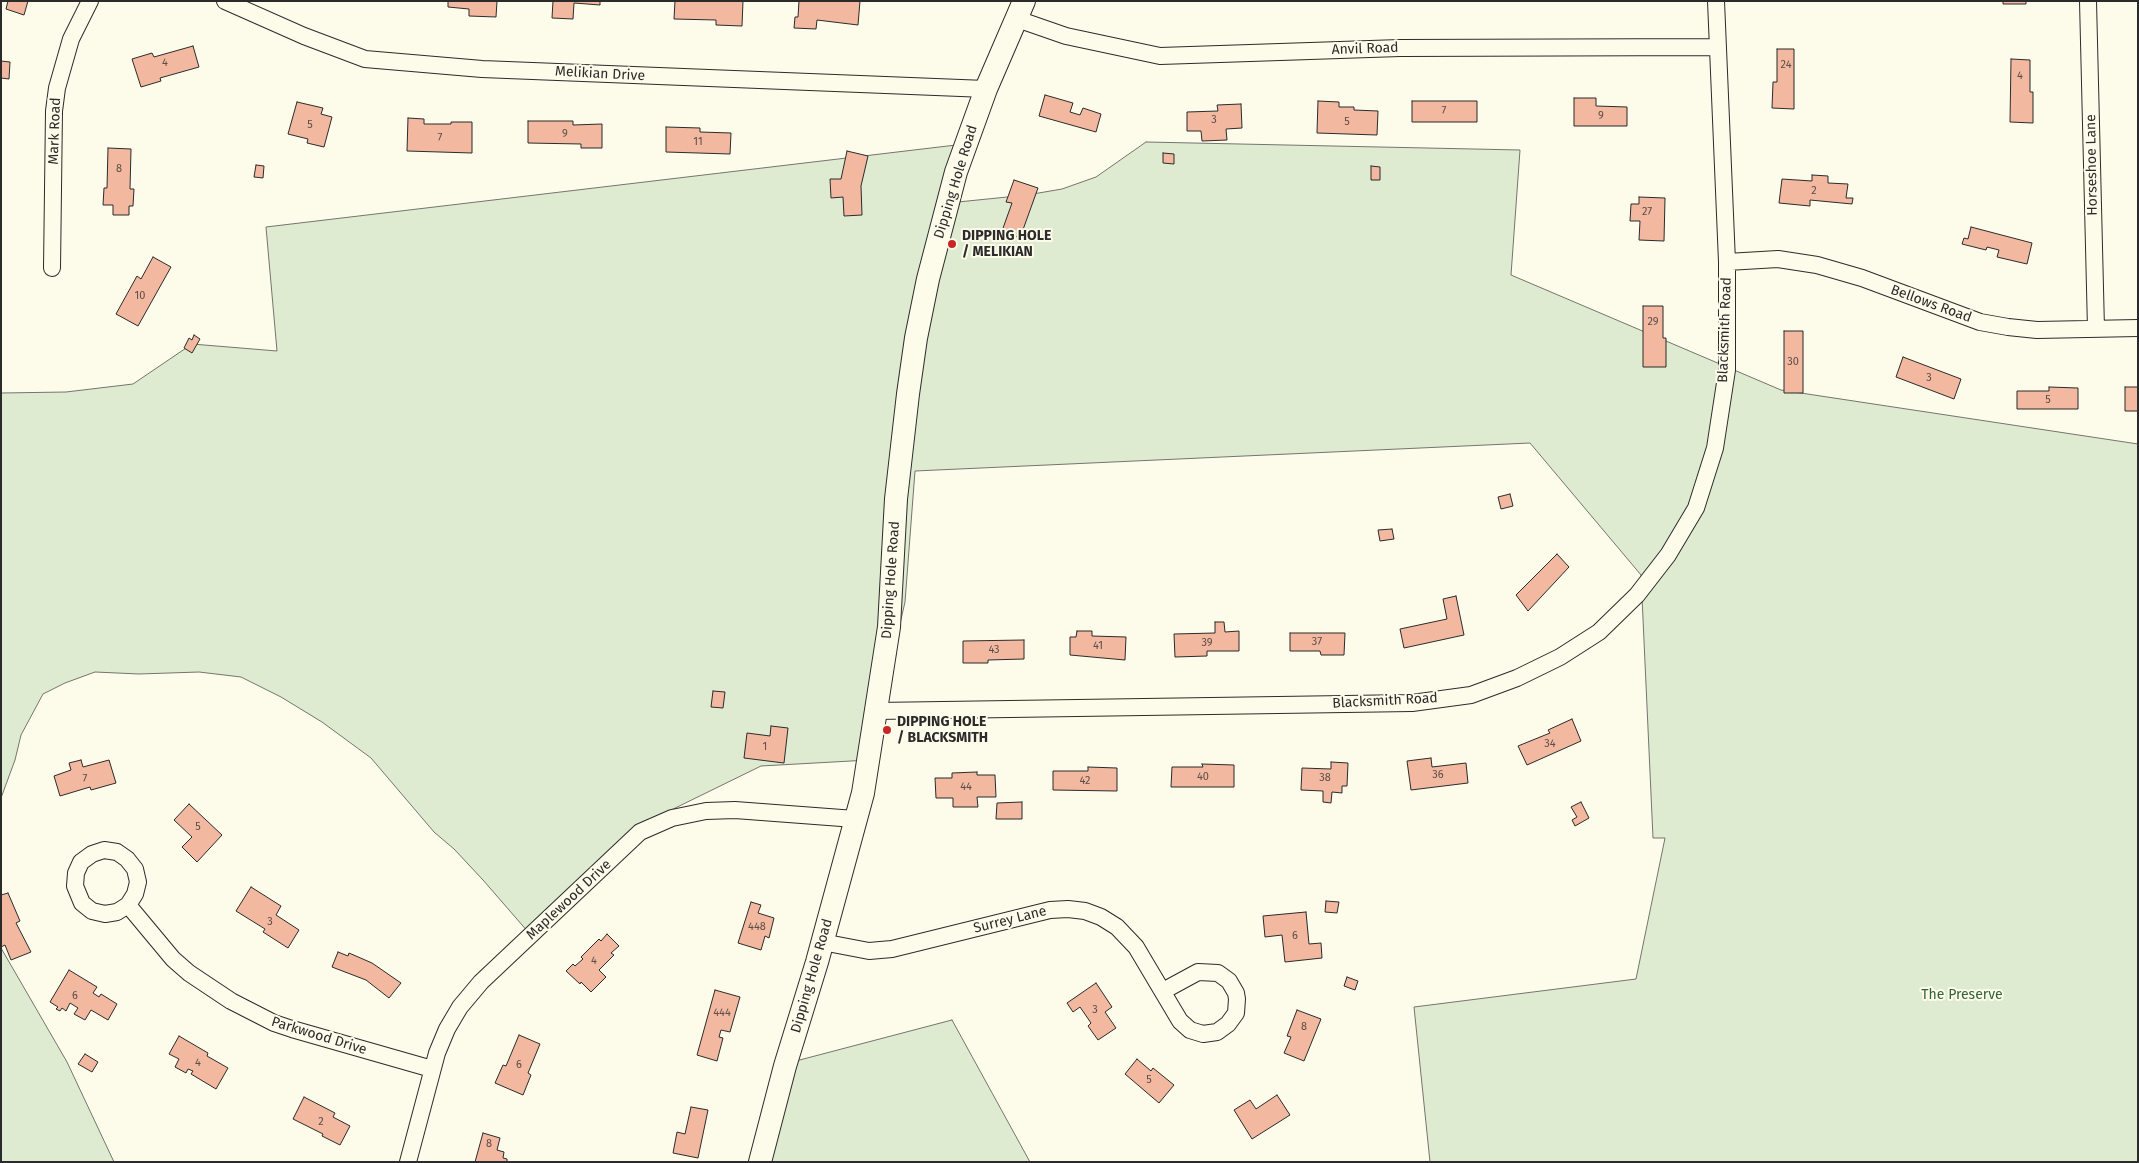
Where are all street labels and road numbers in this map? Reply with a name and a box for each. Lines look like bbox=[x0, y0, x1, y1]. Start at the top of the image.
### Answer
street label: Anvil Road bbox=[1331, 39, 1399, 59]
street label: Melikian Drive bbox=[555, 63, 645, 85]
street label: Mark Road bbox=[45, 97, 65, 165]
street label: Horseshoe Lane bbox=[2083, 114, 2101, 216]
street label: Dipping Hole Road bbox=[931, 123, 981, 241]
street label: Blacksmith Road bbox=[1715, 277, 1735, 383]
street label: Bellows Road bbox=[1888, 282, 1974, 326]
street label: Dipping Hole Road bbox=[879, 521, 903, 639]
street label: Blacksmith Road bbox=[1332, 690, 1438, 712]
street label: Maplewood Drive bbox=[523, 856, 615, 944]
street label: Surrey Lane bbox=[972, 903, 1048, 937]
street label: Dipping Hole Road bbox=[788, 917, 836, 1035]
street label: Parkwood Drive bbox=[269, 1014, 369, 1058]

